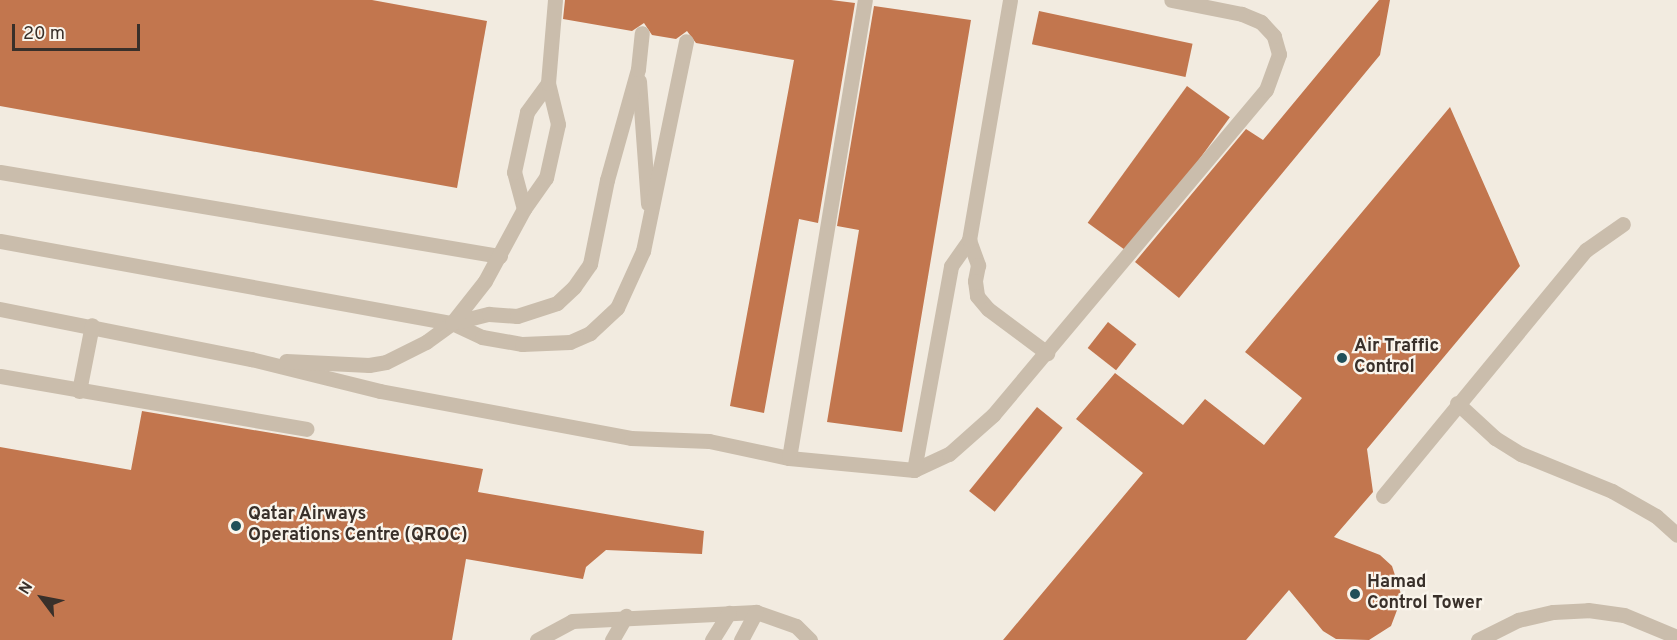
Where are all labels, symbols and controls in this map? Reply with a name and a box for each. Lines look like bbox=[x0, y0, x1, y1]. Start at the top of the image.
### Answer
scale bar bbox=[15, 12, 142, 50]
text: 20 m bbox=[23, 23, 65, 46]
place label: Air Traffic Control bbox=[1354, 337, 1439, 380]
marker: Air Traffic Control bbox=[1335, 351, 1349, 365]
place label: Qatar Airways Operations Centre (QROC) bbox=[248, 505, 468, 548]
marker: Qatar Airways Operations Centre (QROC) bbox=[229, 519, 243, 533]
north arrow bbox=[12, 568, 72, 628]
place label: Hamad Control Tower bbox=[1367, 573, 1482, 616]
text: N bbox=[15, 578, 38, 599]
marker: Hamad Control Tower bbox=[1348, 587, 1362, 601]

